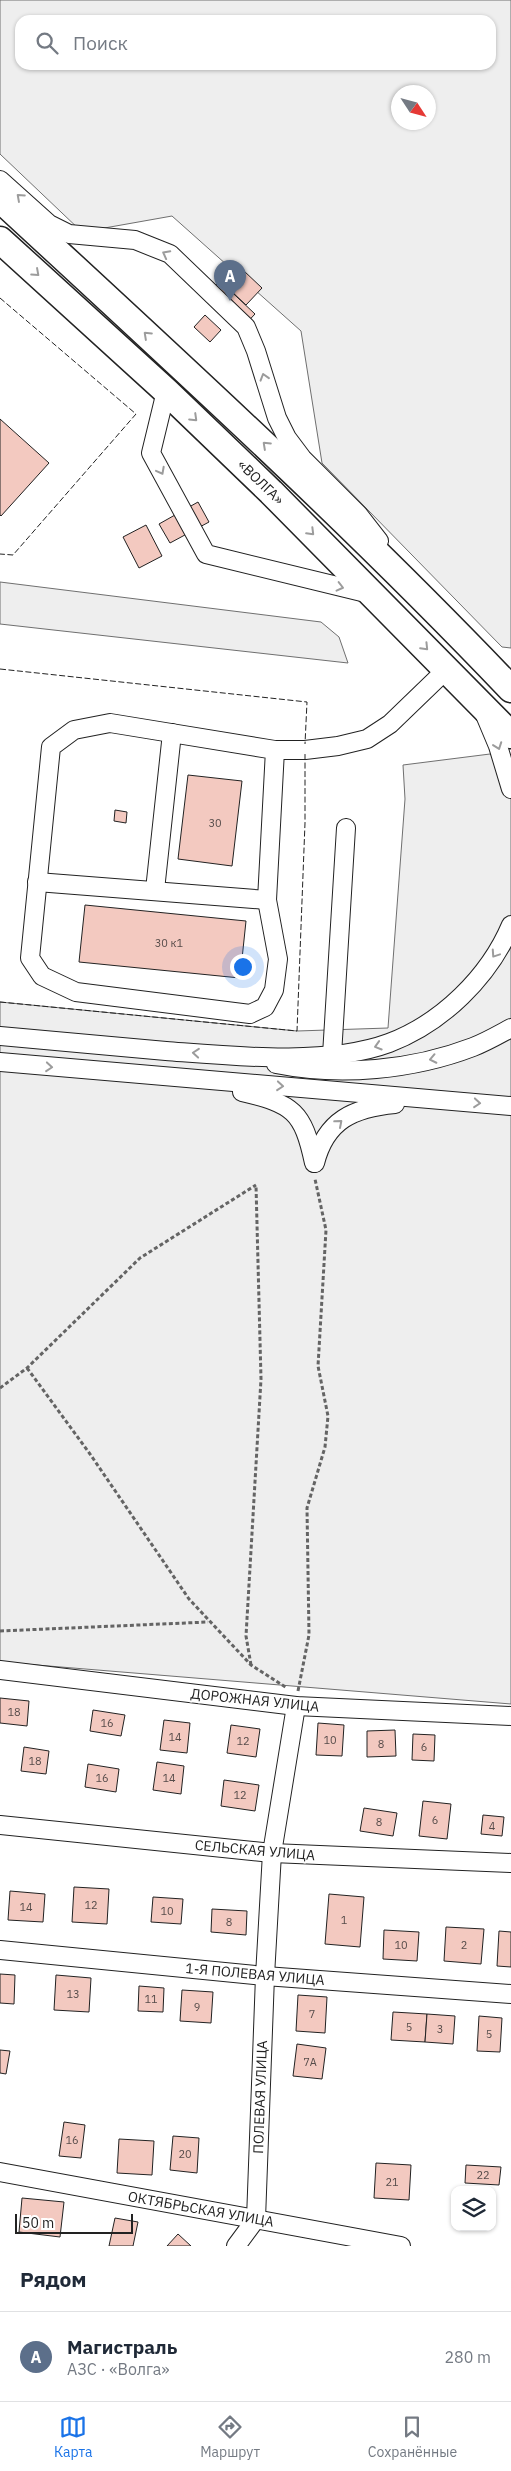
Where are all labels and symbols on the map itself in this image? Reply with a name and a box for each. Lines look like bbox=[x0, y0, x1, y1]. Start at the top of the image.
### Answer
north arrow bbox=[391, 85, 436, 130]
one-way arrow bbox=[16, 194, 25, 203]
one-way arrow bbox=[162, 250, 171, 260]
pin: A bbox=[214, 260, 246, 301]
one-way arrow bbox=[31, 267, 40, 276]
one-way arrow bbox=[143, 332, 152, 341]
one-way arrow bbox=[260, 373, 270, 382]
one-way arrow bbox=[189, 413, 198, 422]
one-way arrow bbox=[262, 442, 271, 451]
street label: «ВОЛГА» bbox=[234, 456, 288, 508]
one-way arrow bbox=[155, 466, 165, 475]
one-way arrow bbox=[305, 526, 314, 535]
one-way arrow bbox=[335, 581, 343, 591]
one-way arrow bbox=[419, 641, 428, 650]
one-way arrow bbox=[492, 741, 502, 750]
house number: 30 bbox=[208, 816, 222, 830]
house number: 30 к1 bbox=[155, 936, 184, 950]
one-way arrow bbox=[492, 948, 501, 958]
your location bbox=[230, 954, 256, 980]
one-way arrow bbox=[375, 1041, 383, 1051]
one-way arrow bbox=[192, 1048, 200, 1059]
one-way arrow bbox=[429, 1053, 438, 1064]
one-way arrow bbox=[45, 1061, 53, 1072]
one-way arrow bbox=[277, 1081, 285, 1092]
one-way arrow bbox=[473, 1097, 481, 1108]
one-way arrow bbox=[333, 1119, 342, 1128]
street label: ДОРОЖНАЯ УЛИЦА bbox=[190, 1684, 320, 1716]
house number: 18 bbox=[7, 1705, 21, 1719]
house number: 16 bbox=[100, 1716, 114, 1730]
house number: 14 bbox=[168, 1730, 182, 1744]
house number: 10 bbox=[323, 1733, 337, 1747]
house number: 12 bbox=[236, 1734, 250, 1748]
house number: 8 bbox=[378, 1737, 384, 1751]
house number: 6 bbox=[421, 1740, 427, 1754]
house number: 18 bbox=[28, 1754, 42, 1768]
house number: 16 bbox=[95, 1771, 109, 1785]
house number: 14 bbox=[162, 1771, 176, 1785]
house number: 12 bbox=[233, 1788, 247, 1802]
house number: 6 bbox=[432, 1813, 438, 1827]
house number: 8 bbox=[376, 1815, 382, 1829]
house number: 4 bbox=[489, 1819, 496, 1833]
street label: СЕЛЬСКАЯ УЛИЦА bbox=[194, 1836, 316, 1864]
house number: 12 bbox=[84, 1898, 98, 1912]
house number: 14 bbox=[19, 1900, 33, 1914]
house number: 10 bbox=[160, 1904, 174, 1918]
house number: 1 bbox=[341, 1913, 348, 1927]
house number: 8 bbox=[226, 1915, 232, 1929]
house number: 10 bbox=[394, 1938, 408, 1952]
house number: 2 bbox=[461, 1938, 467, 1952]
street label: 1-Я ПОЛЕВАЯ УЛИЦА bbox=[185, 1959, 325, 1989]
house number: 13 bbox=[66, 1987, 80, 2001]
house number: 11 bbox=[144, 1992, 158, 2006]
house number: 9 bbox=[194, 2000, 200, 2014]
house number: 7 bbox=[309, 2007, 315, 2021]
house number: 5 bbox=[406, 2020, 412, 2034]
house number: 3 bbox=[437, 2022, 443, 2036]
house number: 5 bbox=[486, 2027, 492, 2041]
street label: ПОЛЕВАЯ УЛИЦА bbox=[249, 2040, 271, 2154]
house number: 7А bbox=[303, 2055, 317, 2069]
house number: 16 bbox=[65, 2133, 79, 2147]
house number: 20 bbox=[178, 2147, 192, 2161]
house number: 22 bbox=[476, 2168, 490, 2182]
house number: 21 bbox=[385, 2175, 399, 2189]
street label: ОКТЯБРЬСКАЯ УЛИЦА bbox=[127, 2187, 275, 2231]
scale bar bbox=[15, 2211, 132, 2234]

